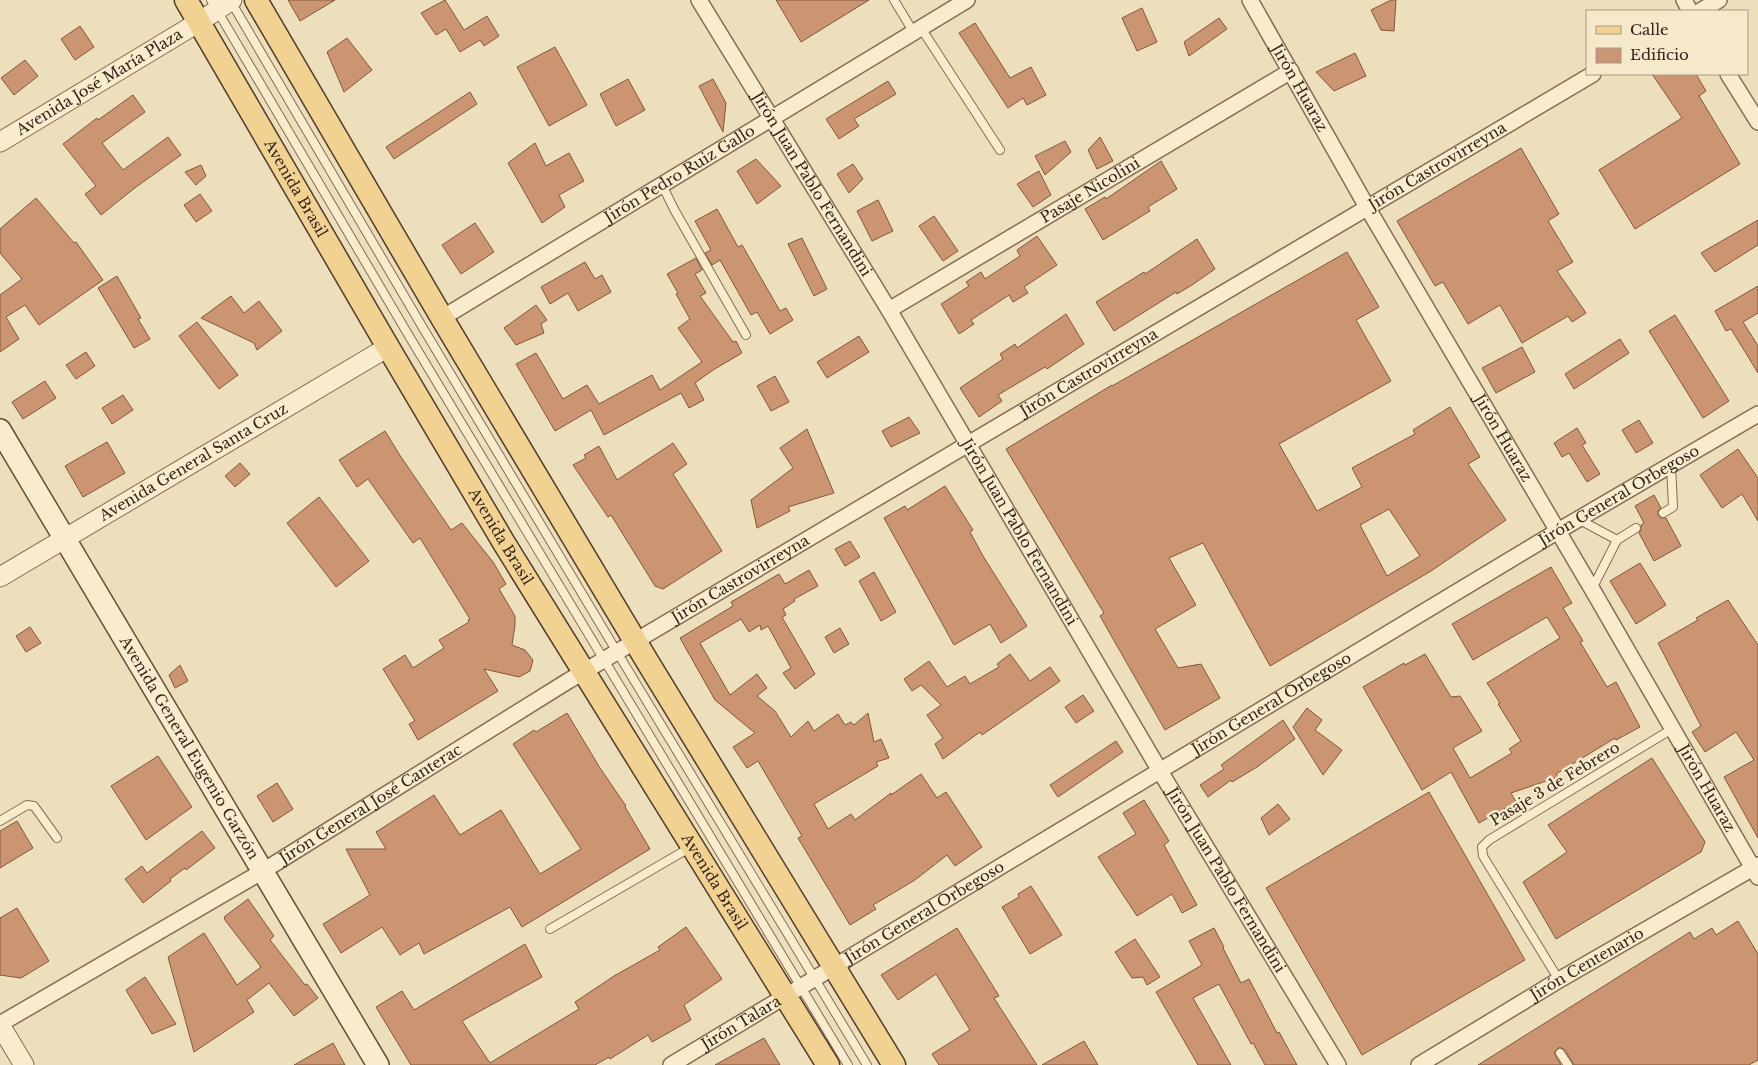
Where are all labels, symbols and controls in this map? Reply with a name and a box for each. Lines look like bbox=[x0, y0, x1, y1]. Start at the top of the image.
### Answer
legend bbox=[1586, 10, 1748, 75]
text: Calle bbox=[1630, 20, 1669, 39]
street label: Avenida José María Plaza bbox=[12, 24, 186, 140]
street label: Jirón Huaraz bbox=[1267, 39, 1333, 135]
text: Edificio bbox=[1630, 45, 1689, 64]
street label: Jirón Juan Pablo Fernandini bbox=[747, 86, 876, 280]
street label: Jirón Castrovirreyna bbox=[1363, 117, 1510, 215]
street label: Jirón Pedro Ruiz Gallo bbox=[599, 121, 758, 227]
street label: Avenida Brasil bbox=[260, 135, 332, 241]
street label: Pasaje Nicolini bbox=[1037, 153, 1143, 227]
street label: Jirón Castrovirreyna bbox=[1015, 324, 1162, 421]
street label: Jirón Huaraz bbox=[1469, 389, 1537, 485]
street label: Avenida General Santa Cruz bbox=[95, 399, 291, 525]
street label: Jirón Juan Pablo Fernandini bbox=[957, 433, 1082, 628]
street label: Jirón General Orbegoso bbox=[1533, 440, 1703, 550]
street label: Avenida Brasil bbox=[464, 483, 538, 588]
street label: Jirón Castrovirreyna bbox=[666, 530, 813, 628]
street label: Avenida General Eugenio Garzón bbox=[115, 632, 263, 863]
street label: Jirón General Orbegoso bbox=[1186, 648, 1355, 759]
street label: Pasaje 3 de Febrero bbox=[1486, 737, 1623, 830]
street label: Jirón Huaraz bbox=[1674, 739, 1740, 835]
street label: Jirón General José Canterac bbox=[274, 740, 465, 869]
street label: Jirón Juan Pablo Fernandini bbox=[1162, 782, 1290, 976]
street label: Avenida Brasil bbox=[677, 829, 752, 933]
street label: Jirón General Orbegoso bbox=[839, 857, 1008, 968]
street label: Jirón Centenario bbox=[1525, 923, 1647, 1005]
street label: Jirón Talara bbox=[696, 991, 785, 1054]

